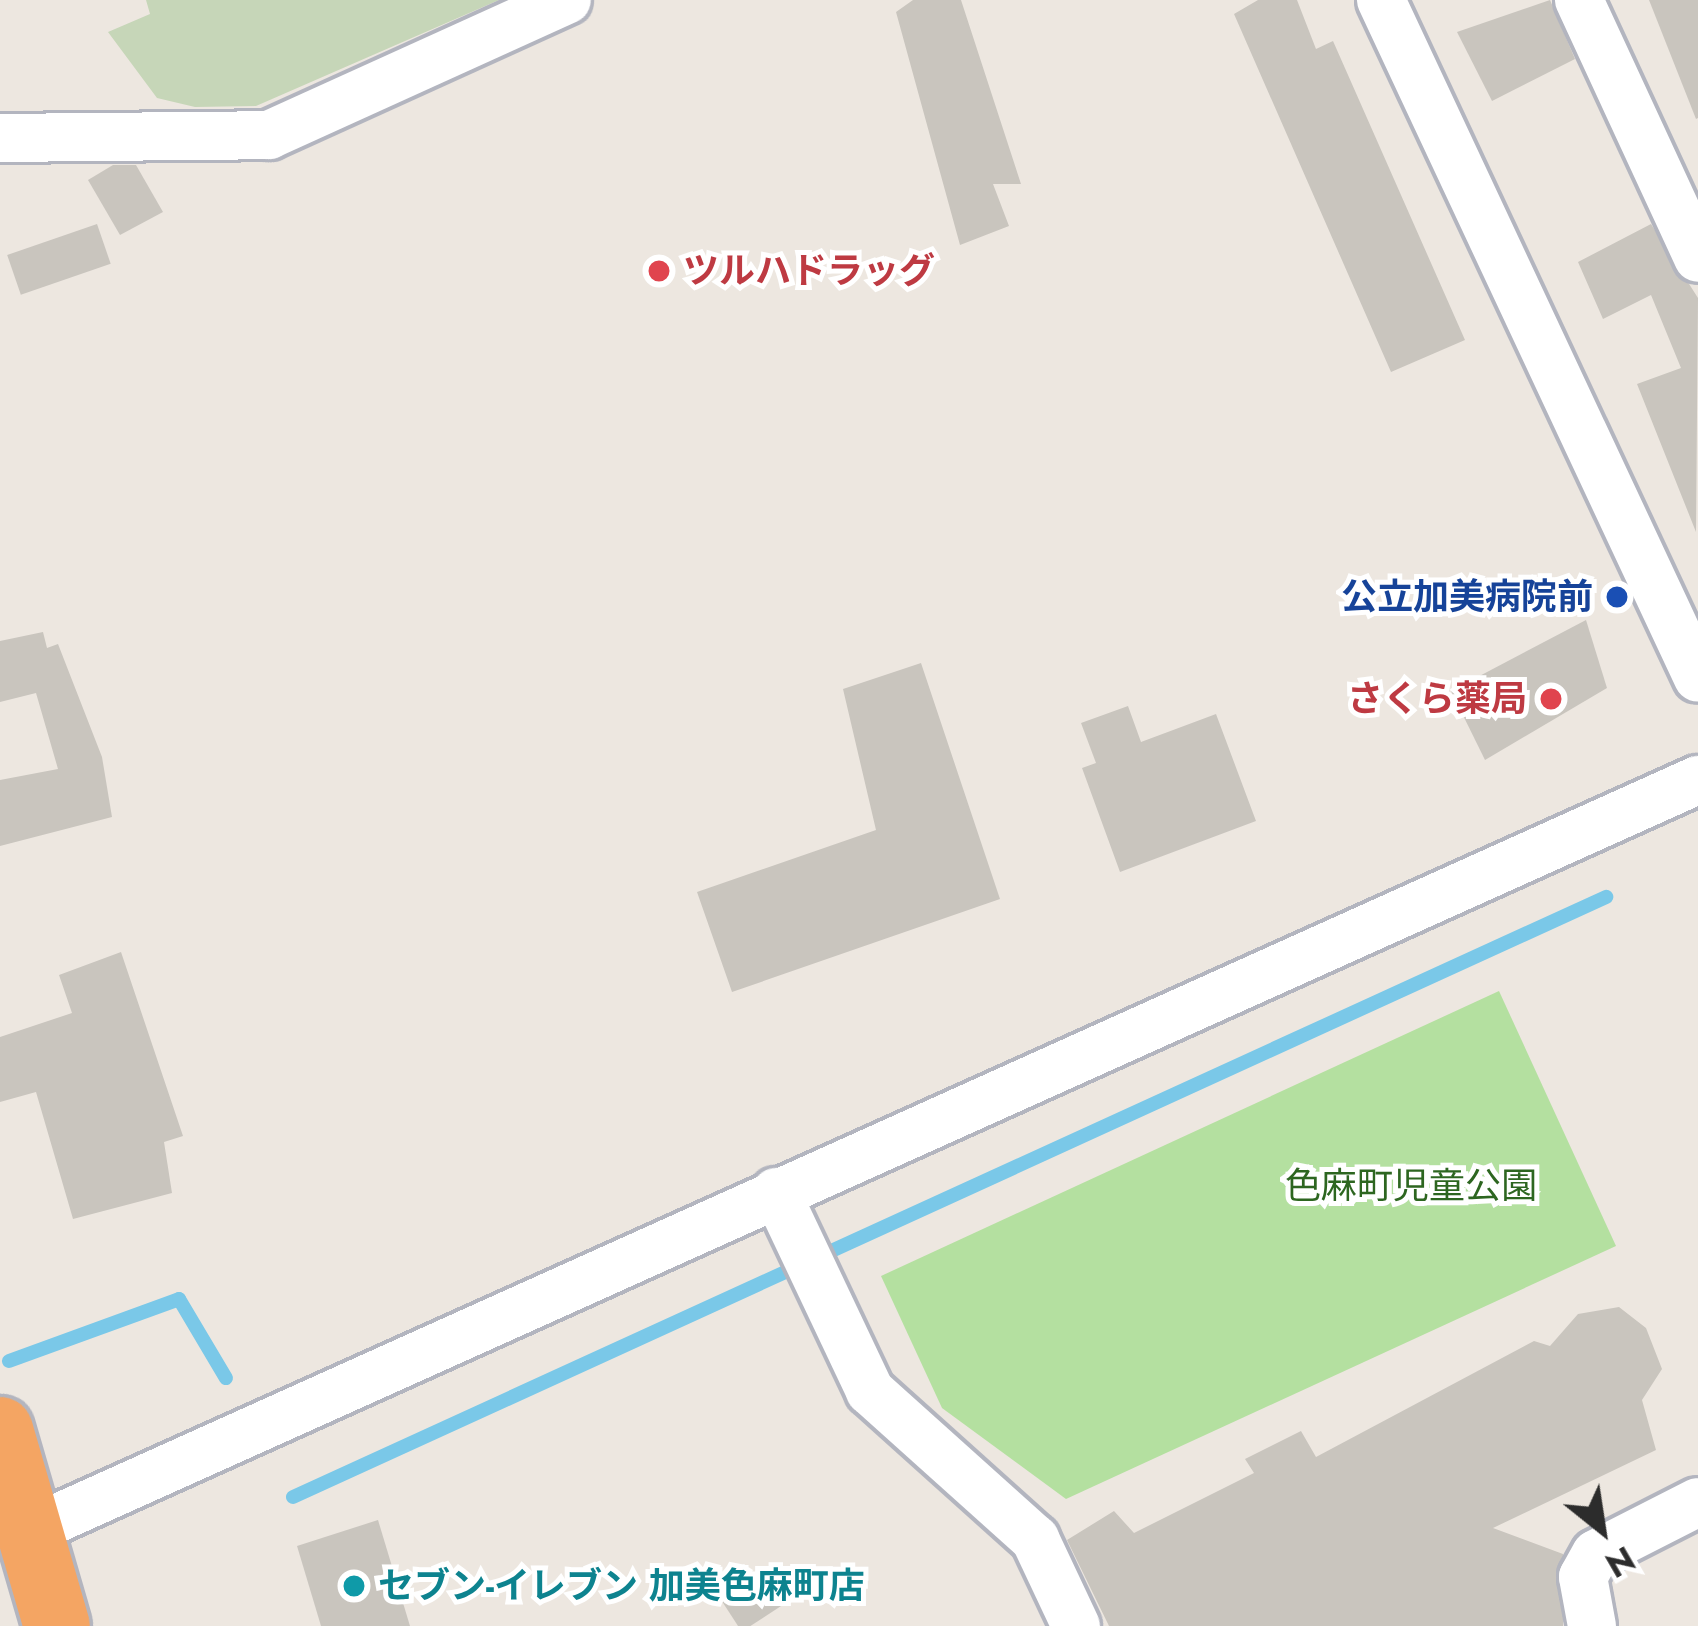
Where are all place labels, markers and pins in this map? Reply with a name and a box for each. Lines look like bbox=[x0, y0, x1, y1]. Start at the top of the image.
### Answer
place label: ツルハドラッグ bbox=[683, 249, 935, 293]
marker: ツルハドラッグ bbox=[646, 258, 672, 284]
place label: 公立加美病院前 bbox=[1341, 575, 1593, 619]
marker: 公立加美病院前 bbox=[1604, 584, 1630, 610]
place label: さくら薬局 bbox=[1347, 677, 1527, 721]
marker: さくら薬局 bbox=[1538, 686, 1564, 712]
place label: セブン-イレブン 加美色麻町店 bbox=[378, 1564, 865, 1608]
marker: セブン-イレブン 加美色麻町店 bbox=[341, 1573, 367, 1599]

